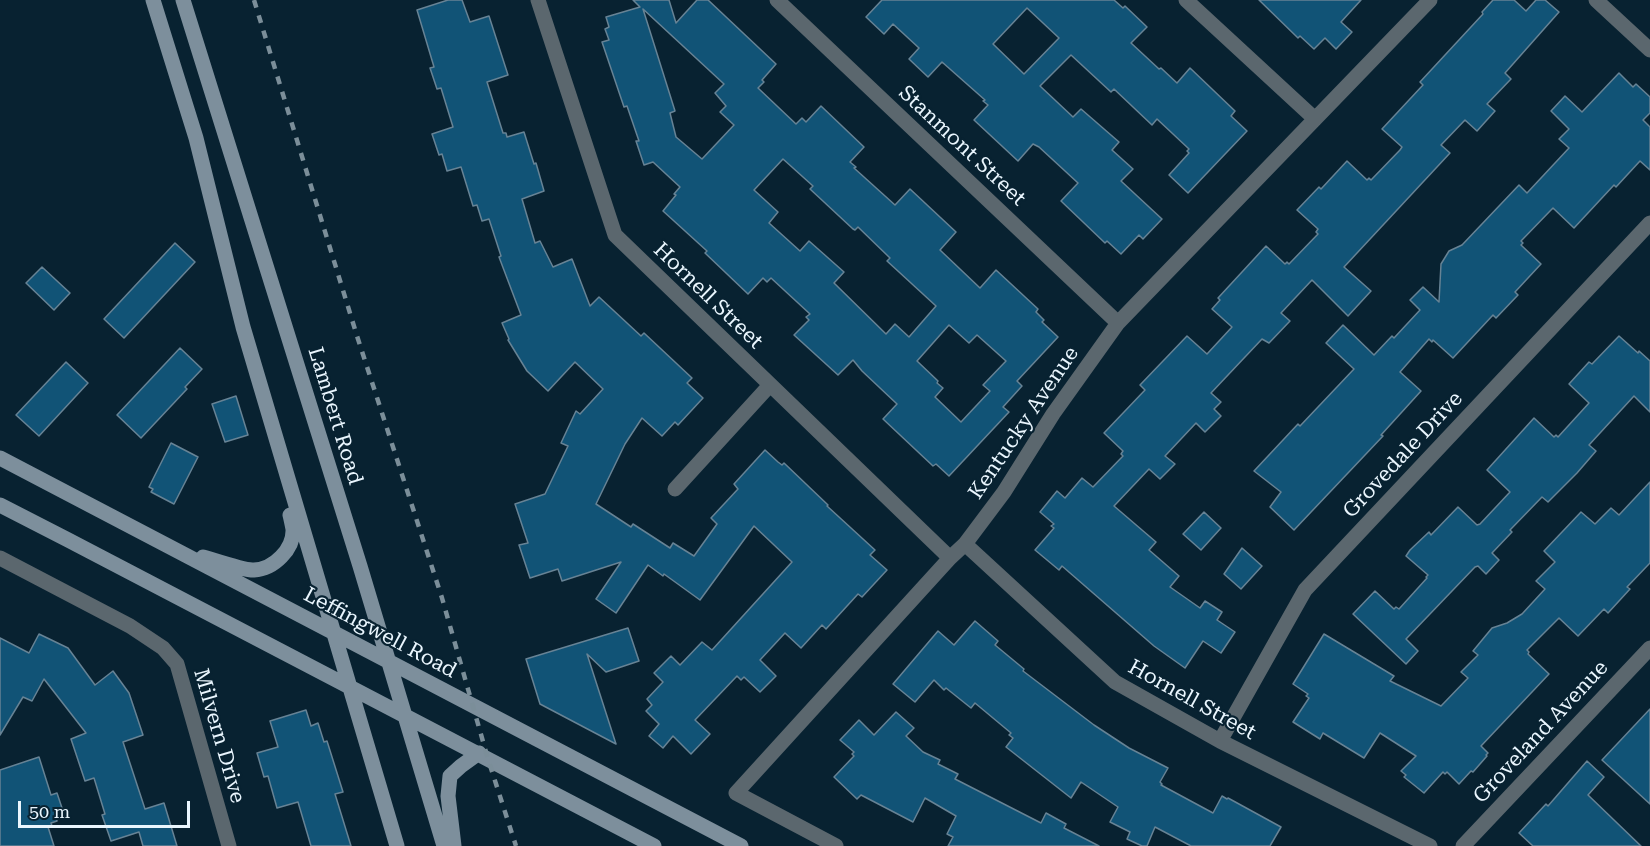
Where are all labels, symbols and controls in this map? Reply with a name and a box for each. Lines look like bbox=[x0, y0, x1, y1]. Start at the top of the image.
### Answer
street label: Stanmont Street bbox=[893, 81, 1031, 211]
street label: Hornell Street bbox=[648, 238, 768, 354]
street label: Kentucky Avenue bbox=[964, 342, 1084, 504]
street label: Lambert Road bbox=[302, 344, 368, 488]
street label: Grovedale Drive bbox=[1338, 387, 1468, 523]
street label: Leffingwell Road bbox=[299, 582, 461, 684]
street label: Hornell Street bbox=[1124, 655, 1260, 745]
street label: Groveland Avenue bbox=[1468, 655, 1614, 809]
street label: Milvern Drive bbox=[188, 666, 250, 806]
scale bar bbox=[21, 789, 194, 827]
text: 50 m bbox=[29, 801, 70, 822]

